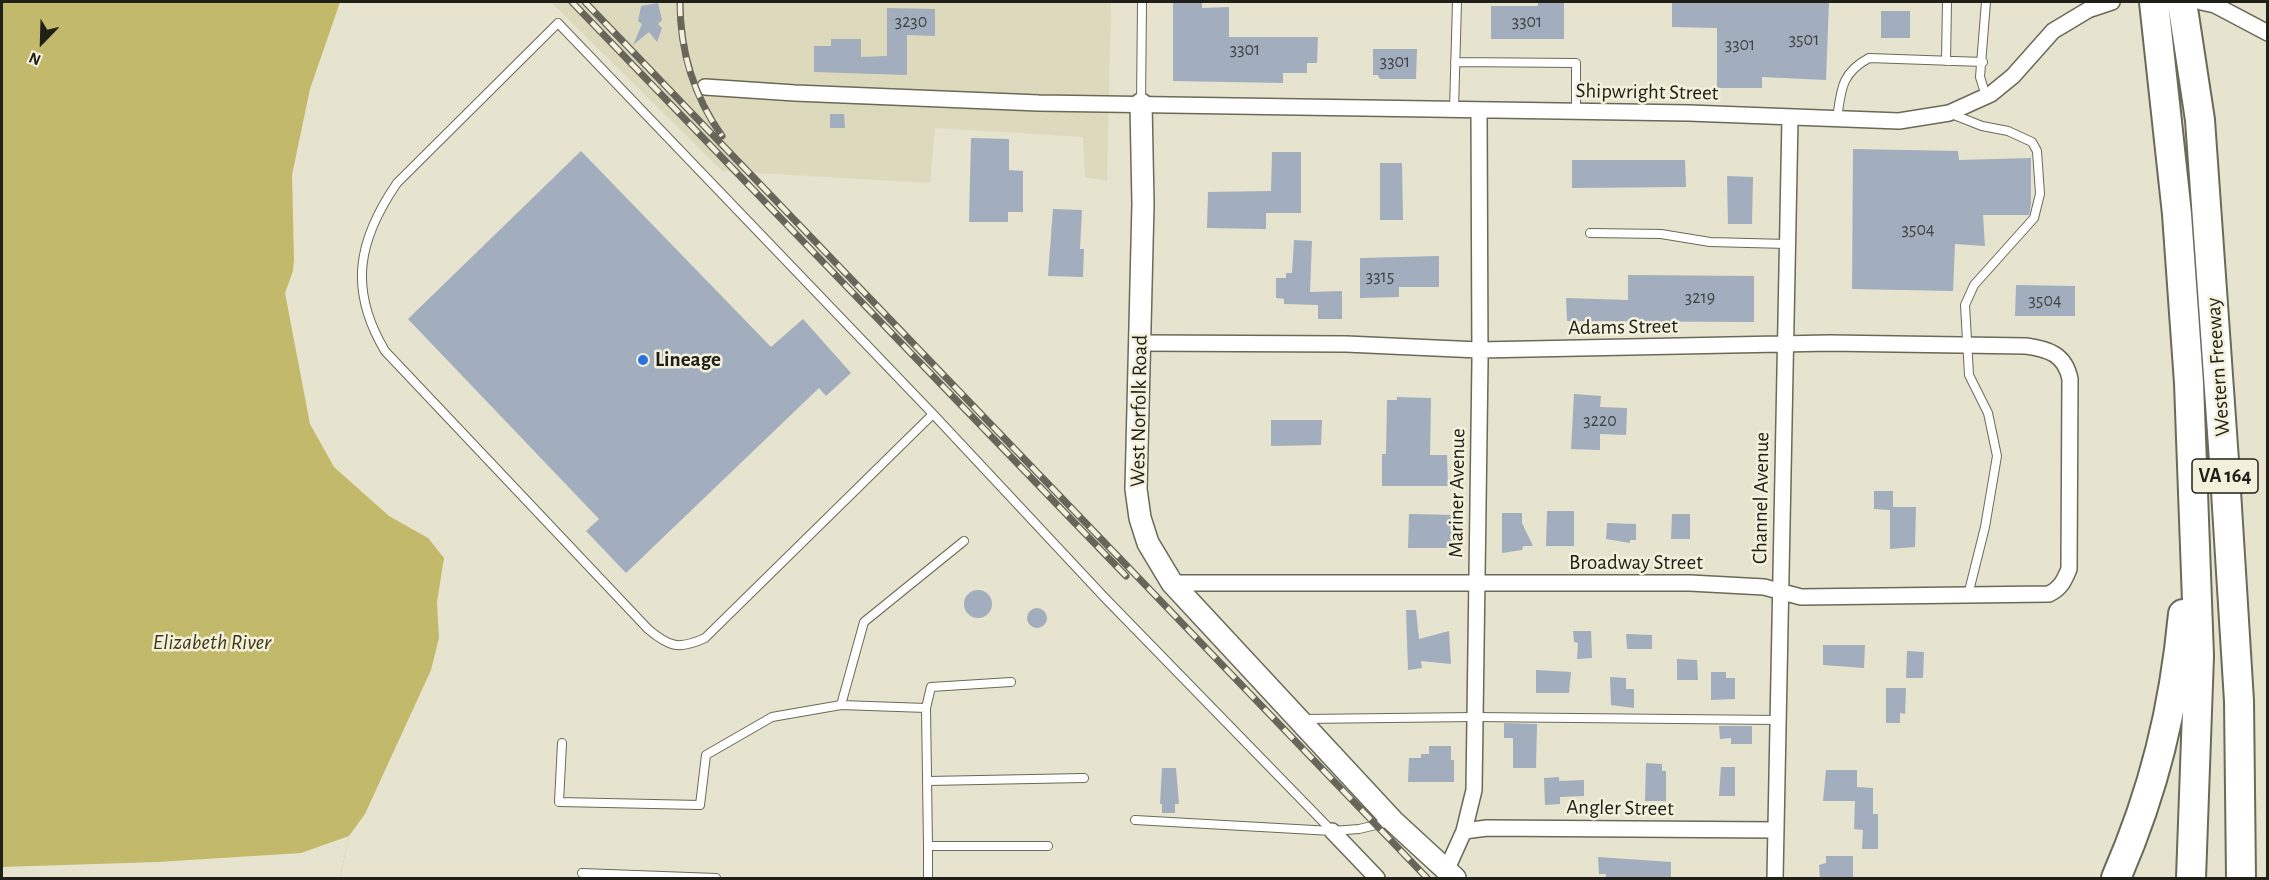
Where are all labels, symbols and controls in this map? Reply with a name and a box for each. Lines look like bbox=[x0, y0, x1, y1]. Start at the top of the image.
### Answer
house number: 3230 bbox=[895, 11, 927, 33]
house number: 3301 bbox=[1512, 11, 1542, 33]
north arrow bbox=[12, 12, 72, 72]
house number: 3501 bbox=[1789, 29, 1819, 51]
house number: 3301 bbox=[1725, 34, 1755, 56]
house number: 3301 bbox=[1230, 39, 1260, 61]
text: N bbox=[27, 49, 43, 68]
house number: 3301 bbox=[1380, 51, 1410, 73]
street label: Shipwright Street bbox=[1575, 78, 1719, 106]
house number: 3504 bbox=[1901, 219, 1935, 241]
house number: 3315 bbox=[1366, 266, 1394, 288]
house number: 3219 bbox=[1685, 287, 1715, 309]
house number: 3504 bbox=[2028, 290, 2062, 312]
street label: Western Freeway bbox=[2201, 297, 2235, 437]
street label: Adams Street bbox=[1568, 313, 1678, 341]
street label: West Norfolk Road bbox=[1125, 335, 1153, 487]
place label: Lineage bbox=[655, 347, 721, 373]
marker: Lineage bbox=[636, 353, 650, 367]
house number: 3220 bbox=[1583, 410, 1617, 432]
street label: Mariner Avenue bbox=[1443, 428, 1471, 558]
street label: Channel Avenue bbox=[1747, 432, 1775, 564]
road number: VA 164 bbox=[2192, 459, 2258, 493]
street label: Broadway Street bbox=[1569, 550, 1703, 576]
water label: Elizabeth River bbox=[153, 629, 271, 655]
street label: Angler Street bbox=[1566, 794, 1674, 822]

